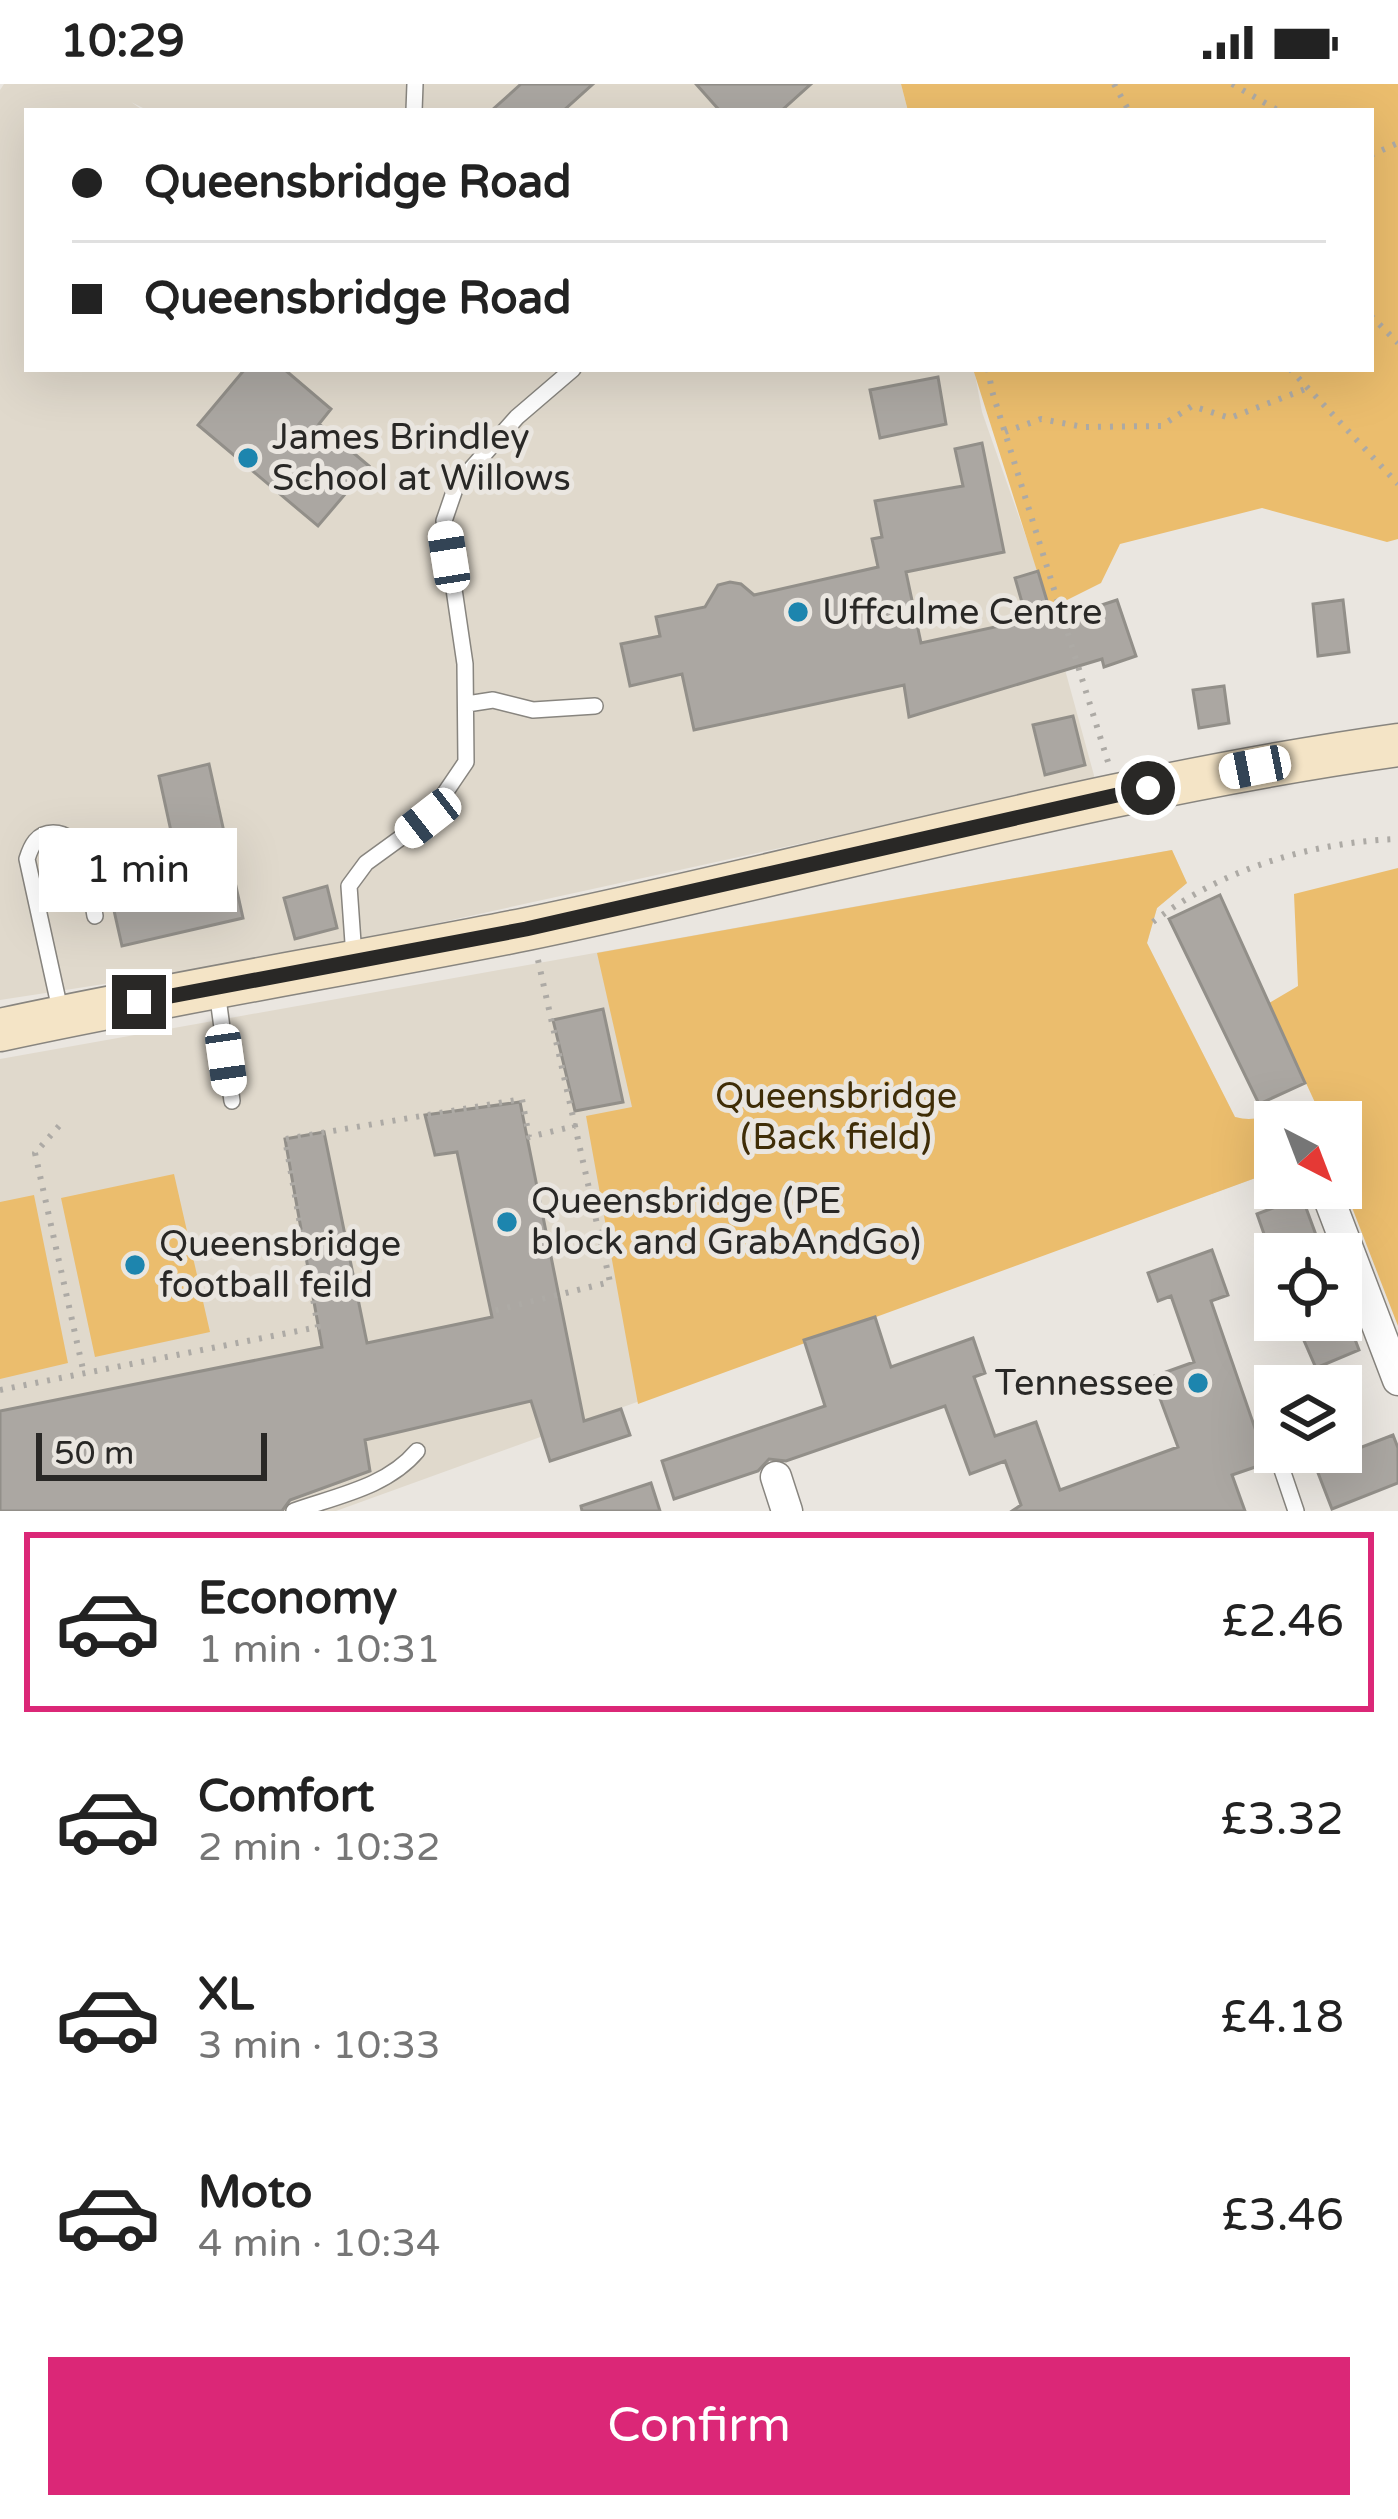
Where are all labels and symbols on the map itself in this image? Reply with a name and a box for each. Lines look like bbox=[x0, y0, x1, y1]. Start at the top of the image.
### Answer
place label: James Brindley School at Willows bbox=[272, 416, 571, 500]
marker: James Brindley School at Willows bbox=[235, 445, 261, 471]
car bbox=[426, 519, 472, 595]
place label: Uffculme Centre bbox=[822, 591, 1102, 634]
marker: Uffculme Centre bbox=[785, 599, 811, 625]
car bbox=[1216, 742, 1294, 792]
route start bbox=[1121, 761, 1175, 815]
car bbox=[389, 782, 467, 854]
callout: 1 min bbox=[40, 828, 238, 912]
route end bbox=[112, 975, 166, 1029]
car bbox=[203, 1022, 249, 1098]
park label: Queensbridge (Back field) bbox=[715, 1075, 957, 1159]
north arrow bbox=[1254, 1101, 1362, 1209]
place label: Queensbridge (PE block and GrabAndGo) bbox=[531, 1180, 921, 1264]
marker: Queensbridge (PE block and GrabAndGo) bbox=[494, 1209, 520, 1235]
place label: Queensbridge football feild bbox=[159, 1223, 401, 1307]
marker: Queensbridge football feild bbox=[122, 1252, 148, 1278]
place label: Tennessee bbox=[994, 1362, 1174, 1405]
marker: Tennessee bbox=[1185, 1370, 1211, 1396]
scale bar bbox=[36, 1427, 267, 1480]

